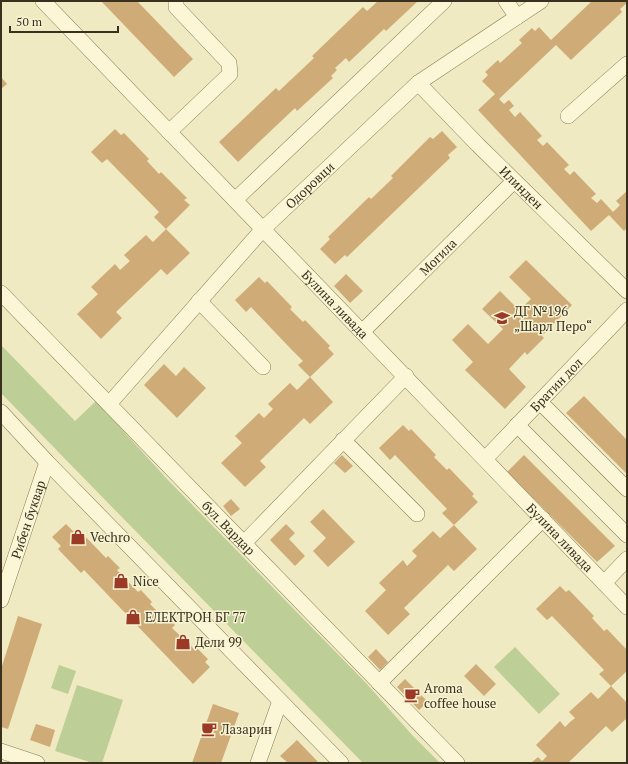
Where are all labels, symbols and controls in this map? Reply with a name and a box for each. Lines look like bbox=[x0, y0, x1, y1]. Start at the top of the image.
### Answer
scale bar bbox=[10, 8, 118, 34]
text: 50 m bbox=[16, 14, 43, 29]
street label: Одоровци bbox=[281, 158, 338, 213]
street label: Илинден bbox=[496, 162, 547, 213]
street label: Могила bbox=[415, 234, 461, 279]
street label: Булина ливада bbox=[298, 266, 373, 343]
place label: ДГ №196 „Шарл Перо“ bbox=[514, 302, 592, 335]
school or university icon: ДГ №196 „Шарл Перо“ bbox=[493, 309, 511, 327]
street label: Братин дол bbox=[526, 353, 586, 415]
street label: Рибен буквар bbox=[6, 478, 49, 561]
street label: бул. Вардар bbox=[198, 496, 259, 559]
street label: Булина ливада bbox=[523, 499, 598, 576]
shop icon: Vechro bbox=[69, 528, 87, 546]
place label: Vechro bbox=[90, 528, 130, 546]
shop icon: Nice bbox=[112, 572, 130, 590]
place label: Nice bbox=[133, 572, 159, 590]
shop icon: ЕЛЕКТРОН БГ 77 bbox=[124, 608, 142, 626]
place label: ЕЛЕКТРОН БГ 77 bbox=[145, 608, 246, 626]
shop icon: Дели 99 bbox=[174, 633, 192, 651]
place label: Дели 99 bbox=[195, 633, 242, 651]
place label: Aroma coffee house bbox=[424, 679, 496, 712]
cafe icon: Aroma coffee house bbox=[403, 686, 421, 704]
cafe icon: Лазарин bbox=[200, 720, 218, 738]
place label: Лазарин bbox=[220, 720, 272, 738]

